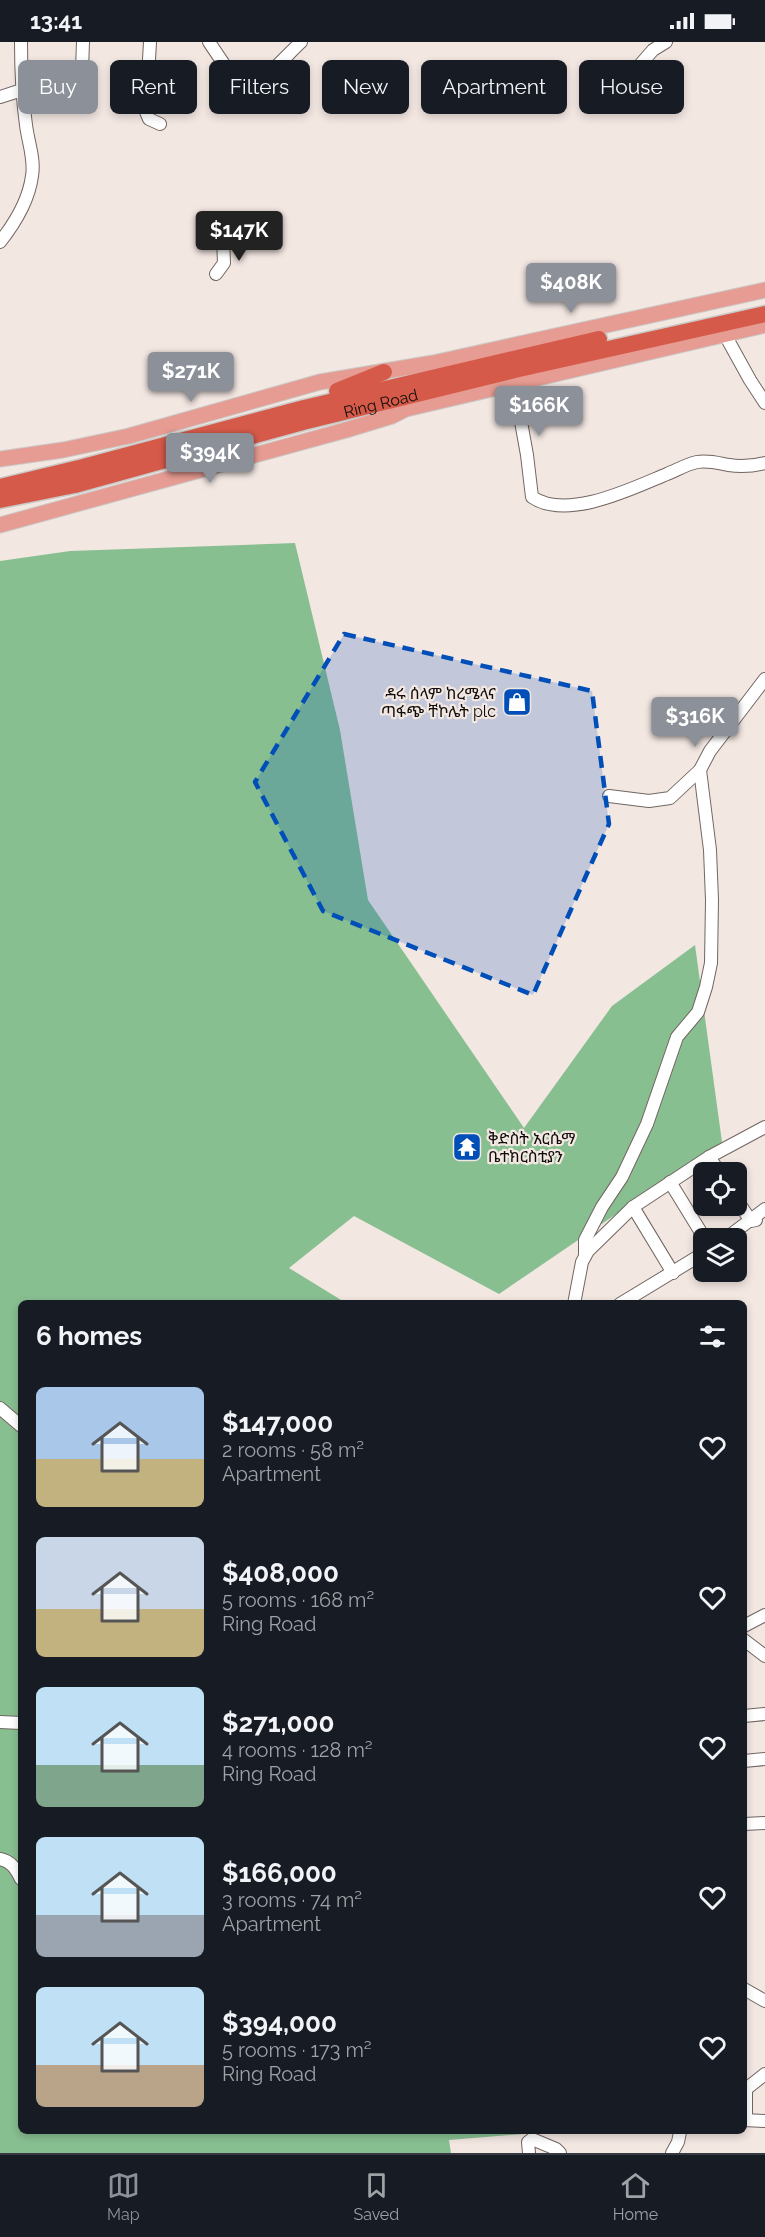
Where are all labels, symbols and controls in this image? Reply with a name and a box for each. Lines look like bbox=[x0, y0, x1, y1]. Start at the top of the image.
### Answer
text: 13:41 bbox=[30, 8, 82, 34]
chip: Buy bbox=[18, 60, 98, 114]
chip: Rent bbox=[110, 60, 197, 114]
chip: Filters bbox=[209, 60, 310, 114]
chip: New bbox=[322, 60, 409, 114]
chip: Apartment bbox=[421, 60, 567, 114]
chip: House bbox=[579, 60, 684, 114]
pin: $147K bbox=[197, 211, 281, 262]
text: $147K bbox=[210, 218, 268, 242]
pin: $408K bbox=[529, 263, 613, 314]
text: $408K bbox=[540, 270, 602, 294]
pin: $271K bbox=[149, 352, 233, 403]
text: $271K bbox=[162, 359, 220, 383]
street label: Ring Road bbox=[342, 385, 420, 422]
pin: $166K bbox=[497, 386, 581, 437]
text: $166K bbox=[509, 393, 569, 417]
pin: $394K bbox=[168, 433, 252, 484]
text: $394K bbox=[180, 440, 240, 464]
place label: ዳሩ ሰላም ከረሜላና ጣፋጭ ቸኮሌት plc bbox=[381, 684, 496, 721]
shop icon: ዳሩ ሰላም ከረሜላና ጣፋጭ ቸኮሌት plc bbox=[501, 686, 533, 718]
pin: $316K bbox=[653, 697, 737, 748]
text: $316K bbox=[665, 704, 725, 728]
place label: ቅድስት አርሴማ ቤተክርስቲያን bbox=[488, 1129, 575, 1166]
temple icon: ቅድስት አርሴማ ቤተክርስቲያን bbox=[451, 1131, 483, 1163]
map controls bbox=[693, 1162, 747, 1282]
button: locate bbox=[693, 1162, 747, 1216]
button: layers bbox=[693, 1228, 747, 1282]
icon: filters bbox=[696, 1320, 729, 1353]
text: 6 homes bbox=[36, 1321, 142, 1351]
text: $147,000 bbox=[222, 1408, 333, 1438]
icon: home bbox=[84, 1411, 156, 1483]
icon: heart bbox=[696, 1431, 729, 1464]
text: 2 rooms · 58 m² bbox=[222, 1438, 364, 1462]
text: Apartment bbox=[222, 1462, 321, 1486]
text: $408,000 bbox=[222, 1558, 339, 1588]
icon: home bbox=[84, 1561, 156, 1633]
icon: heart bbox=[696, 1581, 729, 1614]
text: 5 rooms · 168 m² bbox=[222, 1588, 374, 1612]
text: Ring Road bbox=[222, 1612, 316, 1636]
text: $271,000 bbox=[222, 1708, 335, 1738]
icon: home bbox=[84, 1711, 156, 1783]
icon: heart bbox=[696, 1731, 729, 1764]
text: 4 rooms · 128 m² bbox=[222, 1738, 373, 1762]
text: Ring Road bbox=[222, 1762, 316, 1786]
text: $166,000 bbox=[222, 1858, 337, 1888]
icon: home bbox=[84, 1861, 156, 1933]
icon: heart bbox=[696, 1881, 729, 1914]
text: 3 rooms · 74 m² bbox=[222, 1888, 362, 1912]
text: Apartment bbox=[222, 1912, 321, 1936]
text: $394,000 bbox=[222, 2008, 337, 2038]
icon: home bbox=[84, 2011, 156, 2083]
icon: heart bbox=[696, 2031, 729, 2064]
text: 5 rooms · 173 m² bbox=[222, 2038, 372, 2062]
text: Ring Road bbox=[222, 2062, 316, 2086]
tab: Map bbox=[107, 2169, 140, 2224]
tab: Saved bbox=[353, 2169, 399, 2224]
tab: Home bbox=[613, 2169, 658, 2224]

